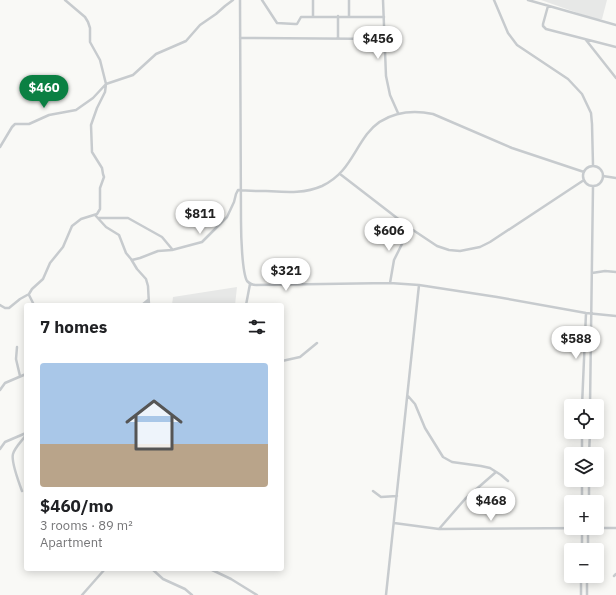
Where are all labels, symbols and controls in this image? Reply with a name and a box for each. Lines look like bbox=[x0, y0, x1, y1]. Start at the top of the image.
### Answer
pin: $456 bbox=[354, 26, 402, 60]
text: $456 bbox=[362, 30, 394, 47]
pin: $460 bbox=[20, 75, 68, 109]
text: $460 bbox=[28, 79, 60, 96]
pin: $811 bbox=[176, 201, 224, 235]
text: $811 bbox=[184, 205, 216, 222]
pin: $606 bbox=[365, 218, 413, 252]
text: $606 bbox=[373, 222, 405, 239]
pin: $321 bbox=[262, 258, 310, 292]
text: $321 bbox=[270, 262, 302, 279]
text: 7 homes bbox=[40, 316, 107, 338]
icon: filters bbox=[246, 316, 268, 338]
pin: $588 bbox=[552, 326, 600, 360]
text: $588 bbox=[560, 330, 592, 347]
icon: home bbox=[118, 389, 190, 461]
map controls bbox=[564, 399, 604, 583]
button: locate bbox=[564, 399, 604, 439]
button: layers bbox=[564, 447, 604, 487]
pin: $468 bbox=[467, 488, 515, 522]
text: $468 bbox=[475, 492, 507, 509]
text: $460/mo bbox=[40, 495, 113, 517]
button: + bbox=[564, 495, 604, 535]
text: 3 rooms · 89 m² bbox=[40, 517, 133, 534]
text: Apartment bbox=[40, 534, 103, 551]
button: − bbox=[564, 543, 604, 583]

